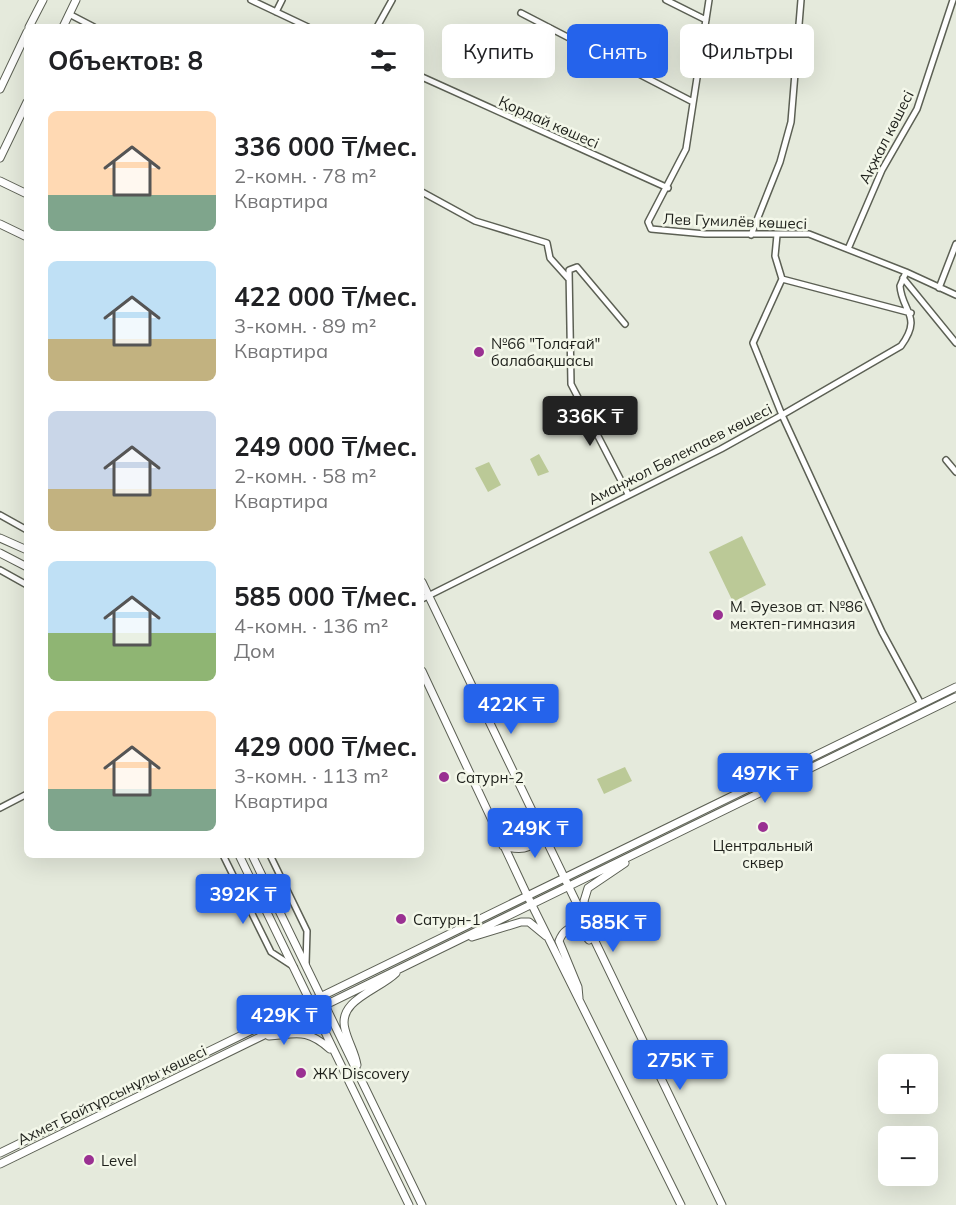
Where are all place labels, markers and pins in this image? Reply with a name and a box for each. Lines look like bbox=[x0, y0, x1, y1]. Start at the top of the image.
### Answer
place label: №66 "Толағай" балабақшасы bbox=[491, 334, 601, 370]
marker: №66 "Толағай" балабақшасы bbox=[472, 345, 486, 359]
pin: 336K ₸ bbox=[541, 396, 639, 447]
place label: М. Әуезов ат. №86 мектеп-гимназия bbox=[730, 597, 863, 633]
marker: М. Әуезов ат. №86 мектеп-гимназия bbox=[711, 608, 725, 622]
pin: 422K ₸ bbox=[462, 684, 560, 735]
pin: 497K ₸ bbox=[716, 753, 814, 804]
place label: Сатурн-2 bbox=[456, 768, 524, 787]
marker: Сатурн-2 bbox=[437, 770, 451, 784]
pin: 249K ₸ bbox=[486, 808, 584, 859]
marker: Центральный сквер bbox=[756, 820, 770, 834]
place label: Центральный сквер bbox=[713, 836, 813, 872]
pin: 392K ₸ bbox=[194, 874, 292, 925]
pin: 585K ₸ bbox=[564, 902, 662, 953]
place label: Сатурн-1 bbox=[413, 910, 481, 929]
marker: Сатурн-1 bbox=[394, 912, 408, 926]
pin: 429K ₸ bbox=[235, 995, 333, 1046]
pin: 275K ₸ bbox=[631, 1040, 729, 1091]
place label: ЖК Discovery bbox=[313, 1064, 410, 1083]
marker: ЖК Discovery bbox=[294, 1066, 308, 1080]
place label: Level bbox=[101, 1151, 137, 1170]
marker: Level bbox=[82, 1153, 96, 1167]

